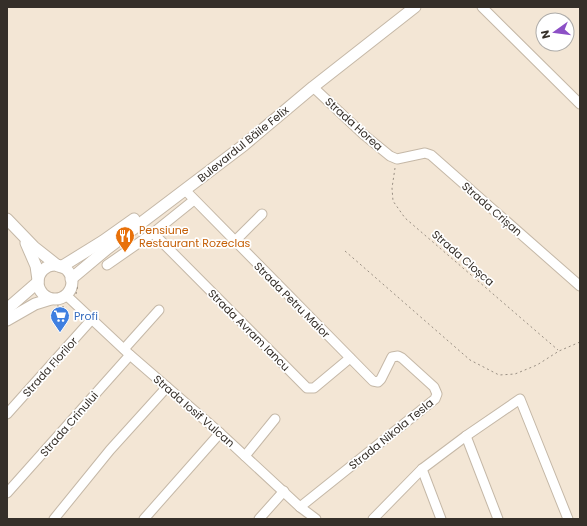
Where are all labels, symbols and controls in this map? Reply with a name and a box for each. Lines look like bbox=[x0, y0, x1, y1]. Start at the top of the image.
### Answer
north arrow bbox=[535, 12, 575, 52]
text: N bbox=[537, 28, 554, 40]
street label: Strada Horea bbox=[322, 94, 386, 154]
street label: Bulevardul Băile Felix bbox=[194, 102, 293, 186]
street label: Strada Crișan bbox=[458, 178, 526, 240]
place label: Pensiune Restaurant Rozeclas bbox=[139, 222, 251, 251]
restaurant icon: Pensiune Restaurant Rozeclas bbox=[114, 225, 136, 253]
street label: Strada Cloșca bbox=[428, 226, 498, 290]
street label: Strada Petru Maior bbox=[250, 258, 334, 342]
street label: Strada Avram Iancu bbox=[204, 285, 294, 375]
supermarket icon: Profi bbox=[49, 305, 71, 333]
place label: Profi bbox=[74, 308, 98, 324]
street label: Strada Florilor bbox=[19, 333, 81, 401]
street label: Strada Iosif Vulcan bbox=[150, 371, 238, 451]
street label: Strada Crinului bbox=[36, 388, 102, 460]
street label: Strada Nikola Tesla bbox=[345, 395, 437, 473]

